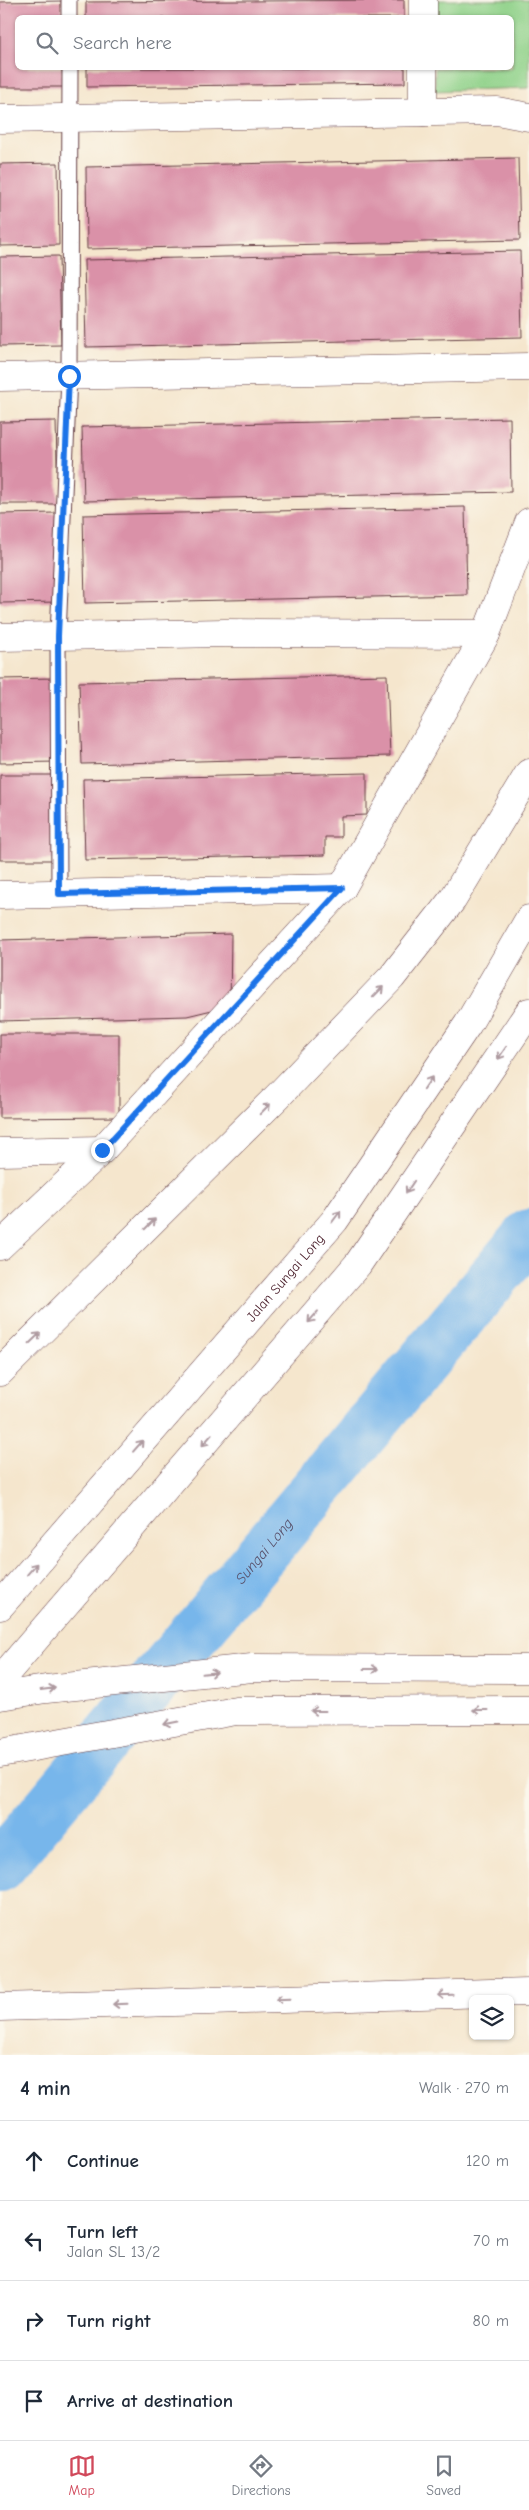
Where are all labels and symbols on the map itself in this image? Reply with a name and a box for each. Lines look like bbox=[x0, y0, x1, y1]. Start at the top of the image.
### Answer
route start bbox=[58, 365, 81, 388]
one-way arrow bbox=[372, 986, 384, 998]
one-way arrow bbox=[497, 1046, 507, 1060]
one-way arrow bbox=[423, 1076, 433, 1090]
one-way arrow bbox=[259, 1103, 272, 1115]
route end bbox=[91, 1139, 114, 1162]
one-way arrow bbox=[405, 1180, 415, 1194]
one-way arrow bbox=[331, 1210, 341, 1224]
one-way arrow bbox=[144, 1218, 157, 1230]
street label: Jalan Sungai Long bbox=[243, 1230, 328, 1325]
one-way arrow bbox=[307, 1310, 318, 1323]
one-way arrow bbox=[29, 1332, 41, 1344]
one-way arrow bbox=[201, 1433, 212, 1446]
one-way arrow bbox=[133, 1440, 144, 1453]
water label: Sungai Long bbox=[231, 1515, 297, 1587]
one-way arrow bbox=[26, 1562, 38, 1575]
one-way arrow bbox=[362, 1664, 379, 1674]
one-way arrow bbox=[202, 1668, 218, 1677]
one-way arrow bbox=[40, 1684, 56, 1694]
one-way arrow bbox=[473, 1705, 489, 1715]
one-way arrow bbox=[310, 1706, 326, 1716]
one-way arrow bbox=[164, 1718, 180, 1728]
one-way arrow bbox=[438, 1990, 454, 1999]
one-way arrow bbox=[275, 1994, 292, 2004]
one-way arrow bbox=[113, 1999, 129, 2009]

